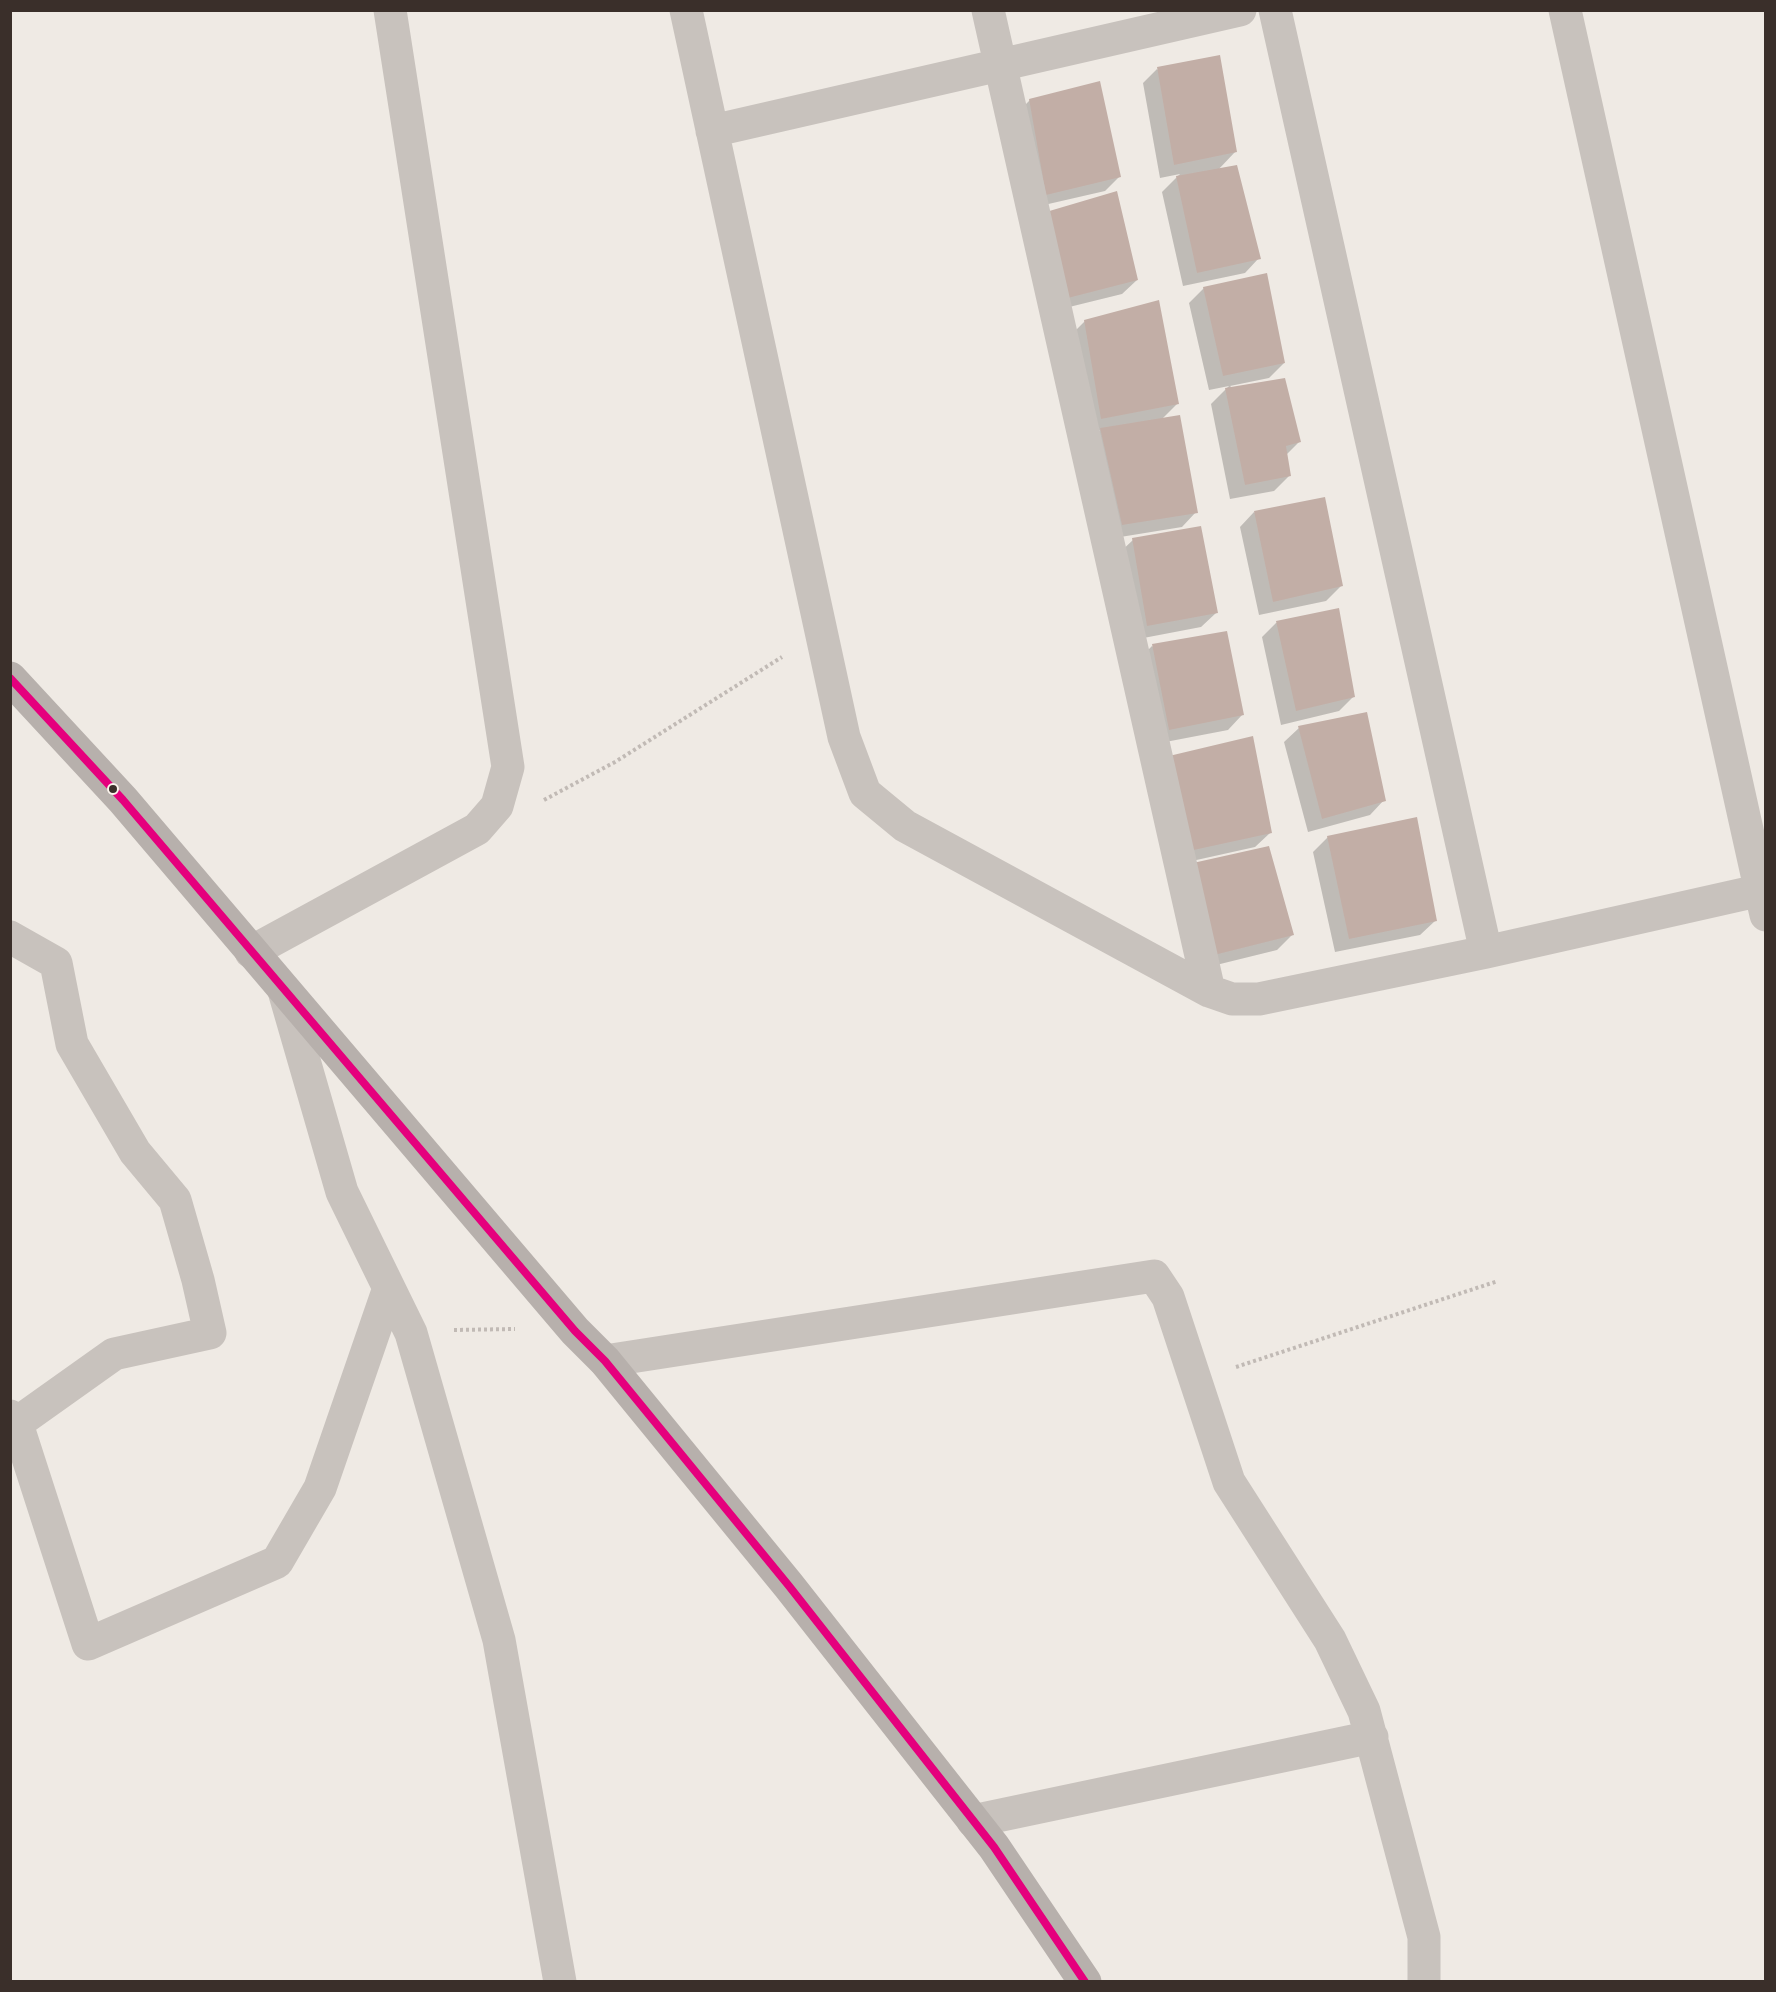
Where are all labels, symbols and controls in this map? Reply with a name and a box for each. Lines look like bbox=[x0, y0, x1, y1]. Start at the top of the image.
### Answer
unlabelled marker bbox=[107, 783, 119, 795]

